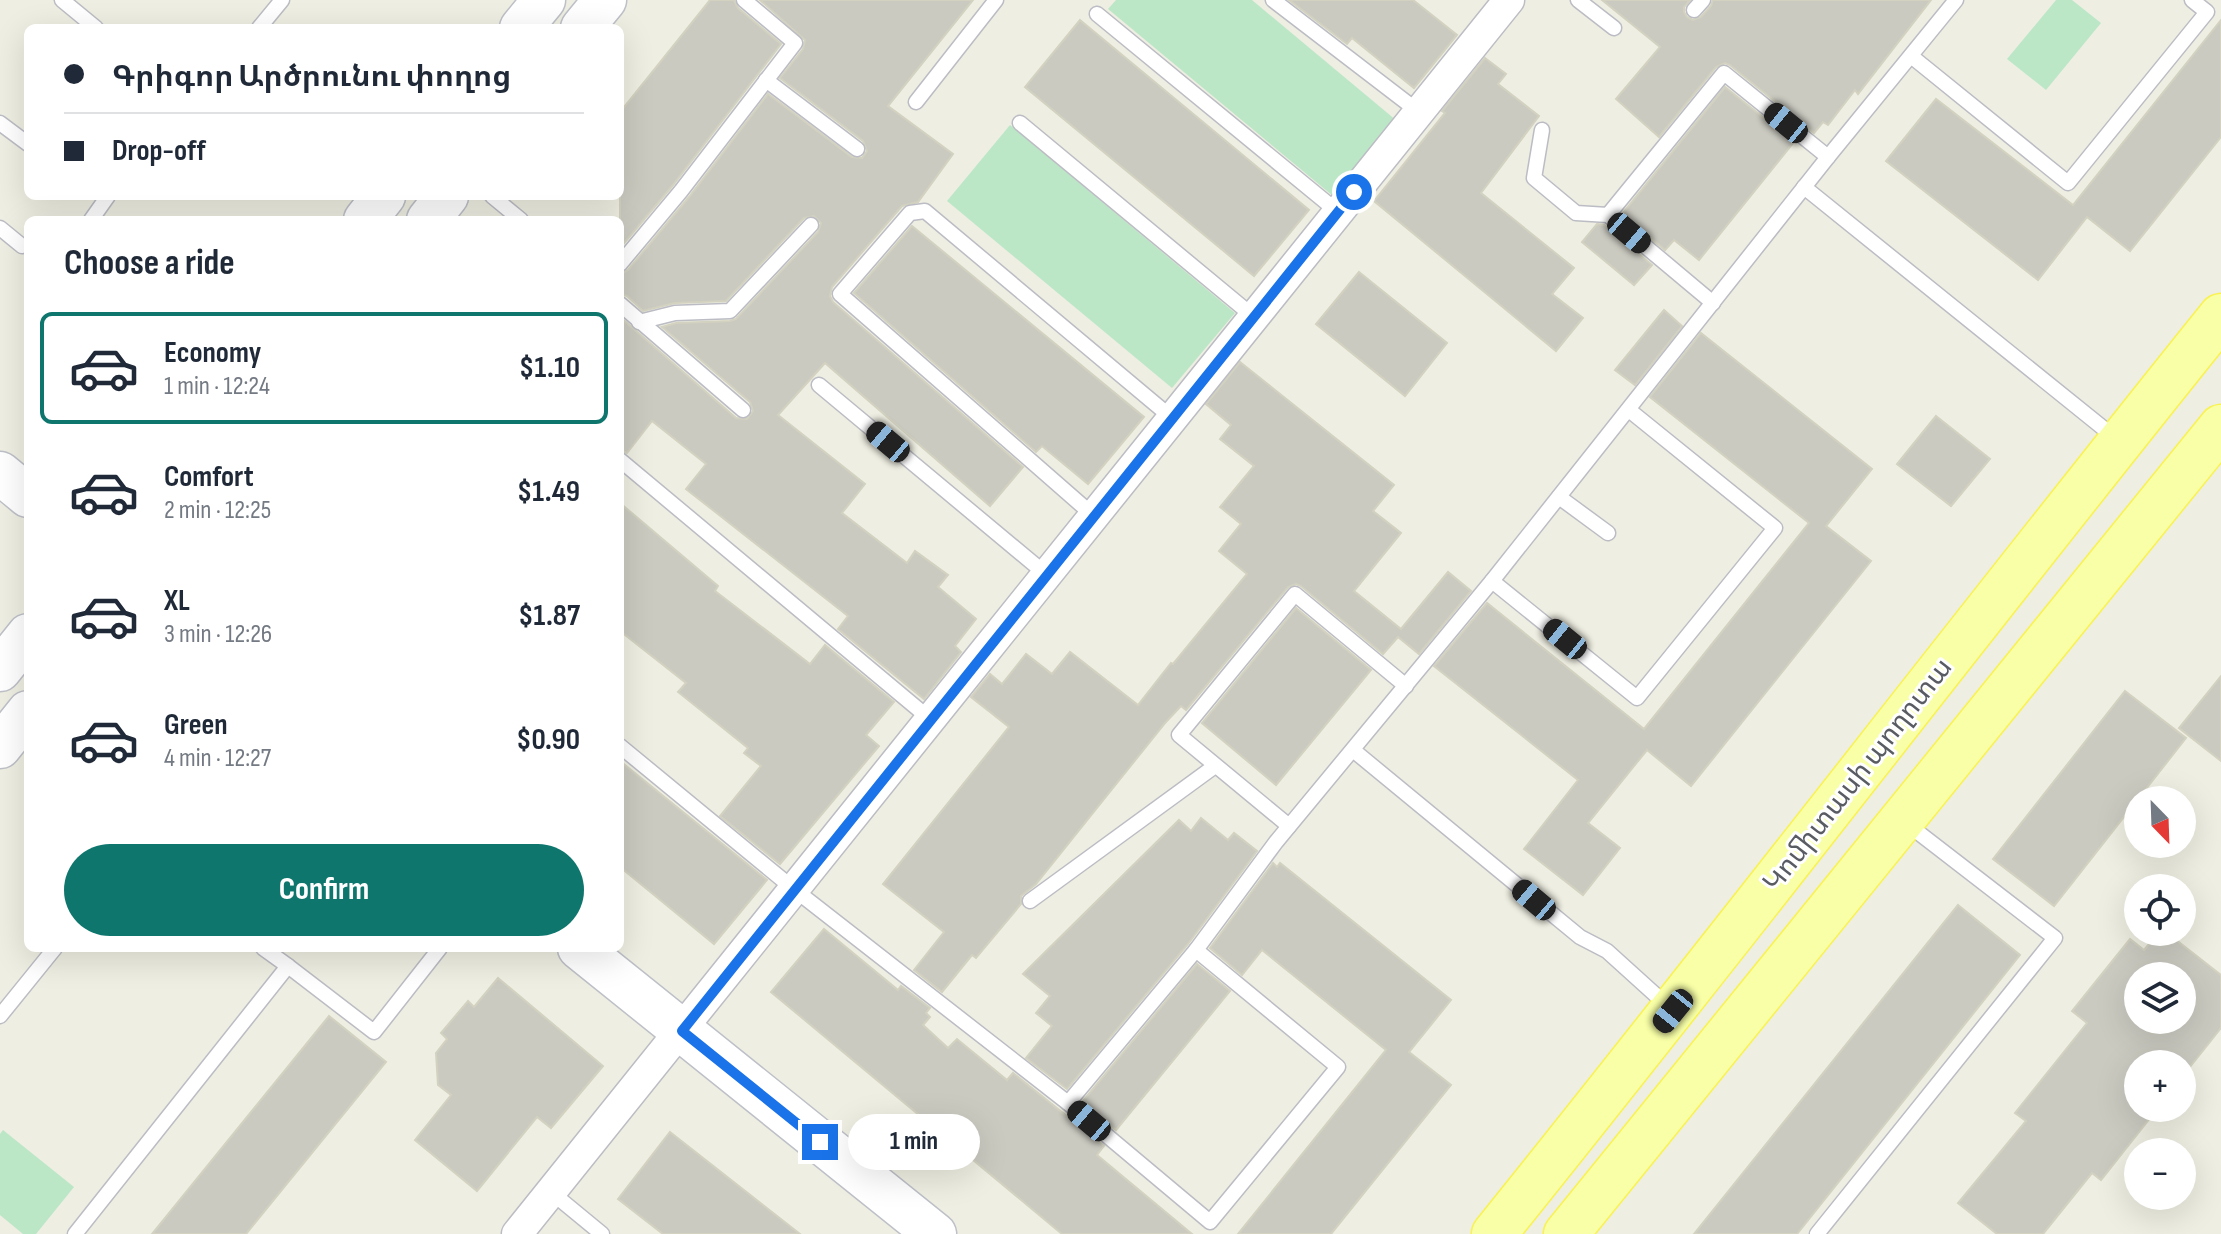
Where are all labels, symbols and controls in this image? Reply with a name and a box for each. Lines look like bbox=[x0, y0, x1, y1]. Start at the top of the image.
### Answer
text: Գրիգոր Արծրունու փողոց bbox=[112, 59, 511, 95]
car bbox=[1760, 99, 1812, 147]
text: Drop-off bbox=[112, 133, 206, 169]
route start bbox=[1336, 174, 1372, 210]
car bbox=[1603, 208, 1655, 258]
text: Choose a ride bbox=[64, 242, 235, 285]
icon: car bbox=[68, 332, 140, 404]
text: Economy bbox=[164, 335, 261, 371]
text: $1.10 bbox=[519, 350, 580, 386]
text: 1 min · 12:24 bbox=[164, 371, 270, 402]
car bbox=[862, 417, 914, 467]
icon: car bbox=[68, 456, 140, 528]
text: Comfort bbox=[164, 459, 254, 495]
text: $1.49 bbox=[517, 474, 580, 510]
text: 2 min · 12:25 bbox=[164, 495, 271, 526]
icon: car bbox=[68, 580, 140, 652]
text: XL bbox=[164, 583, 190, 619]
text: $1.87 bbox=[518, 598, 580, 634]
car bbox=[1539, 615, 1591, 663]
text: 3 min · 12:26 bbox=[164, 619, 272, 650]
street label: Կոմիտասի պողոտա bbox=[1757, 652, 1959, 898]
icon: car bbox=[68, 704, 140, 776]
text: Green bbox=[164, 707, 228, 743]
text: $0.90 bbox=[516, 722, 580, 758]
text: 4 min · 12:27 bbox=[164, 743, 271, 774]
north arrow bbox=[2124, 786, 2196, 858]
map controls bbox=[2124, 786, 2196, 1210]
button: Confirm bbox=[64, 844, 584, 936]
button: locate bbox=[2124, 874, 2196, 946]
car bbox=[1508, 875, 1560, 925]
button: layers bbox=[2124, 962, 2196, 1034]
car bbox=[1649, 985, 1697, 1037]
button: + bbox=[2124, 1050, 2196, 1122]
car bbox=[1063, 1096, 1115, 1146]
callout: 1 min bbox=[848, 1114, 980, 1170]
route end bbox=[802, 1124, 838, 1160]
text: 1 min bbox=[890, 1126, 938, 1157]
button: − bbox=[2124, 1138, 2196, 1210]

